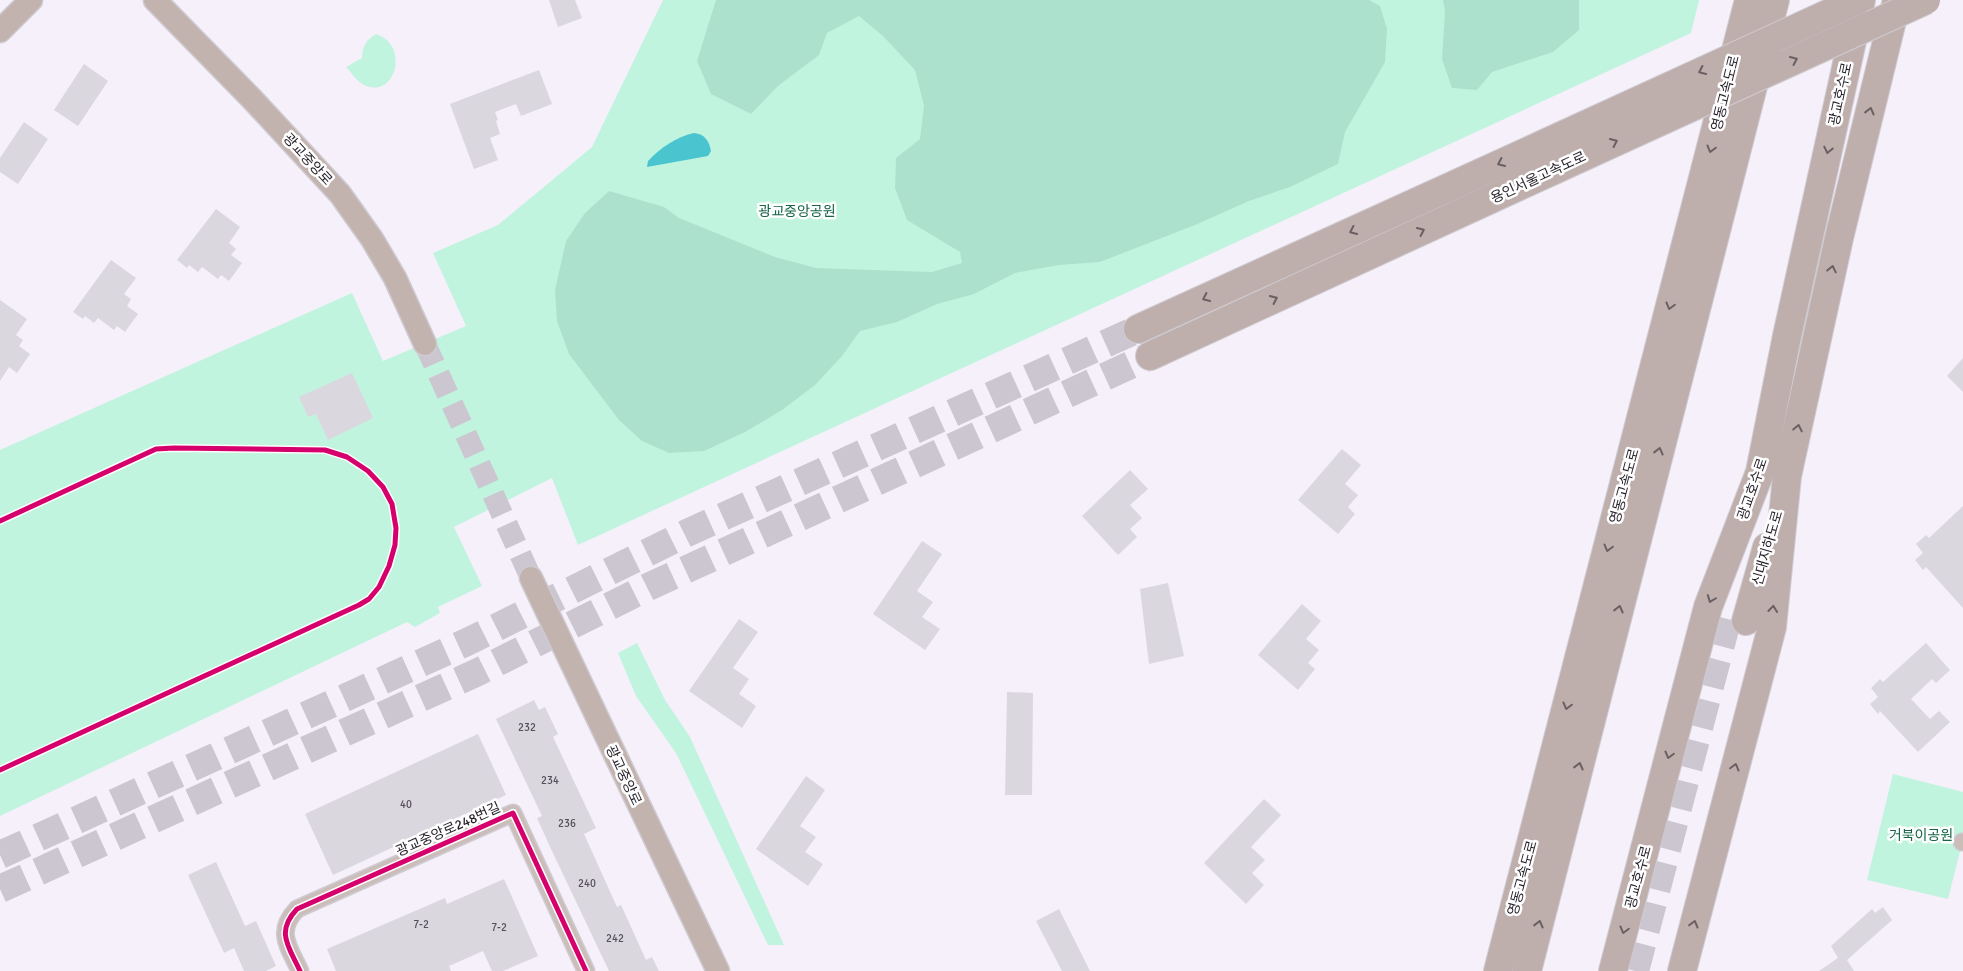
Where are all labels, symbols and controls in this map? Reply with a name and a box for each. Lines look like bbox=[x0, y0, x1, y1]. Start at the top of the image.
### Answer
street label: 영동고속도로 bbox=[1708, 53, 1743, 133]
one-way arrow bbox=[1789, 55, 1798, 66]
street label: 광교호수로 bbox=[1825, 61, 1856, 127]
one-way arrow bbox=[1698, 65, 1707, 76]
one-way arrow bbox=[1864, 107, 1875, 116]
street label: 광교중앙로 bbox=[279, 130, 336, 189]
one-way arrow bbox=[1609, 138, 1618, 148]
one-way arrow bbox=[1706, 144, 1717, 153]
one-way arrow bbox=[1823, 146, 1834, 155]
street label: 용인서울고속도로 bbox=[1488, 148, 1589, 207]
one-way arrow bbox=[1497, 157, 1506, 168]
park label: 광교중앙공원 bbox=[758, 203, 836, 220]
one-way arrow bbox=[1349, 224, 1358, 235]
one-way arrow bbox=[1416, 226, 1425, 237]
one-way arrow bbox=[1826, 265, 1837, 274]
one-way arrow bbox=[1202, 292, 1211, 303]
one-way arrow bbox=[1269, 294, 1278, 305]
one-way arrow bbox=[1665, 302, 1676, 311]
one-way arrow bbox=[1792, 424, 1802, 433]
street label: 영동고속도로 bbox=[1606, 446, 1643, 526]
one-way arrow bbox=[1654, 448, 1664, 456]
street label: 광교호수로 bbox=[1734, 456, 1771, 522]
street label: 신대지하도로 bbox=[1749, 509, 1786, 588]
one-way arrow bbox=[1603, 544, 1613, 552]
one-way arrow bbox=[1707, 594, 1717, 602]
one-way arrow bbox=[1613, 604, 1624, 613]
one-way arrow bbox=[1768, 605, 1779, 613]
one-way arrow bbox=[1562, 701, 1573, 710]
house number: 232 bbox=[518, 721, 536, 734]
street label: 광교중앙로 bbox=[602, 742, 645, 808]
one-way arrow bbox=[1665, 751, 1675, 759]
one-way arrow bbox=[1573, 762, 1584, 771]
one-way arrow bbox=[1729, 762, 1740, 771]
house number: 234 bbox=[541, 774, 559, 787]
house number: 40 bbox=[400, 798, 412, 811]
street label: 광교중앙로248번길 bbox=[393, 799, 503, 860]
house number: 236 bbox=[558, 817, 576, 830]
park label: 거북이공원 bbox=[1889, 827, 1953, 844]
street label: 영동고속도로 bbox=[1504, 838, 1541, 918]
street label: 광교호수로 bbox=[1622, 844, 1655, 910]
house number: 240 bbox=[578, 877, 596, 890]
house number: 7-2 bbox=[413, 918, 429, 931]
one-way arrow bbox=[1533, 919, 1544, 928]
one-way arrow bbox=[1688, 919, 1699, 928]
house number: 7-2 bbox=[491, 921, 507, 934]
one-way arrow bbox=[1619, 925, 1630, 934]
house number: 242 bbox=[606, 932, 624, 945]

